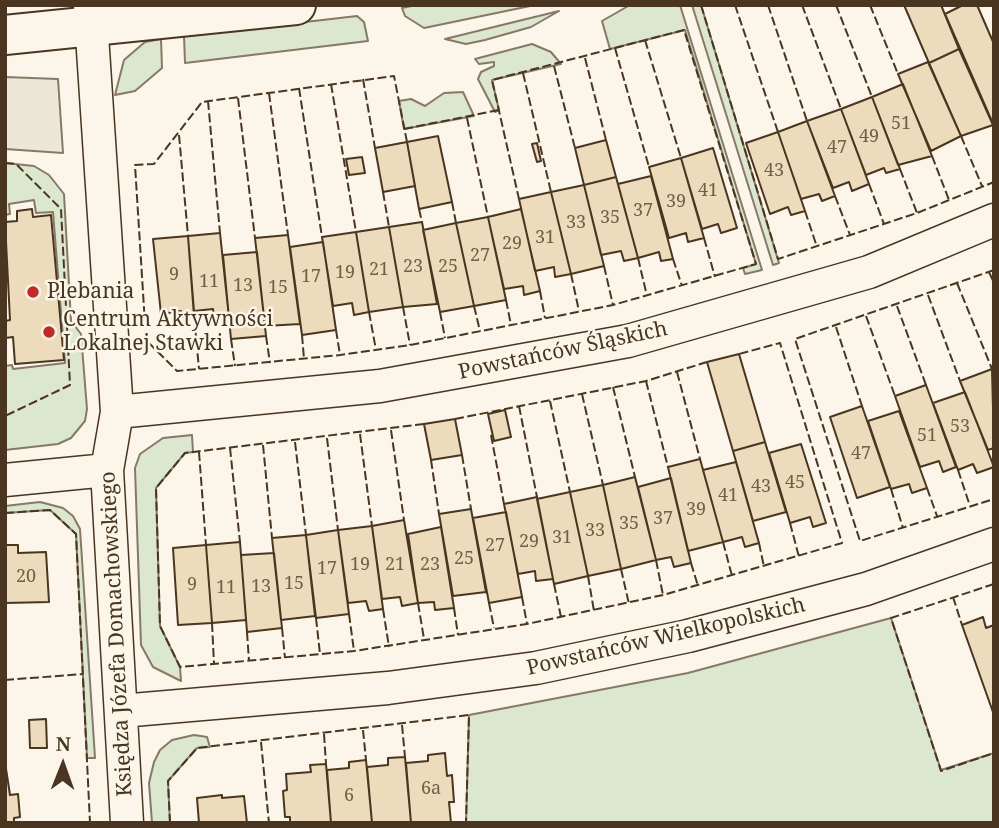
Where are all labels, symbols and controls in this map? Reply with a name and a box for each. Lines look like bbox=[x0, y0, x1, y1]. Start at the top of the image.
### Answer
house number: 51 bbox=[891, 113, 911, 135]
house number: 49 bbox=[859, 126, 879, 148]
house number: 47 bbox=[827, 137, 847, 159]
house number: 43 bbox=[764, 160, 784, 182]
house number: 41 bbox=[698, 180, 718, 202]
house number: 39 bbox=[666, 191, 686, 213]
house number: 37 bbox=[633, 200, 653, 222]
house number: 35 bbox=[600, 207, 620, 229]
house number: 33 bbox=[566, 212, 586, 234]
house number: 31 bbox=[535, 227, 555, 249]
house number: 29 bbox=[502, 233, 522, 255]
house number: 27 bbox=[470, 245, 490, 267]
house number: 23 bbox=[403, 256, 423, 278]
house number: 25 bbox=[438, 256, 458, 278]
house number: 21 bbox=[369, 259, 389, 281]
house number: 19 bbox=[335, 262, 355, 284]
house number: 9 bbox=[169, 264, 179, 286]
house number: 17 bbox=[301, 266, 321, 288]
house number: 11 bbox=[199, 271, 219, 293]
house number: 13 bbox=[233, 275, 253, 297]
house number: 15 bbox=[268, 277, 288, 299]
place label: Plebania bbox=[47, 279, 134, 305]
marker: Plebania bbox=[25, 284, 41, 300]
place label: Centrum Aktywności Lokalnej Stawki bbox=[63, 307, 273, 357]
street label: Powstańców Śląskich bbox=[456, 317, 670, 385]
marker: Centrum Aktywności Lokalnej Stawki bbox=[41, 324, 57, 340]
house number: 53 bbox=[950, 416, 970, 438]
house number: 51 bbox=[917, 425, 937, 447]
house number: 47 bbox=[851, 443, 871, 465]
street label: Księdza Józefa Domachowskiego bbox=[96, 471, 138, 797]
house number: 45 bbox=[785, 472, 805, 494]
house number: 43 bbox=[751, 476, 771, 498]
house number: 41 bbox=[718, 485, 738, 507]
house number: 39 bbox=[686, 499, 706, 521]
house number: 37 bbox=[653, 508, 673, 530]
house number: 35 bbox=[619, 513, 639, 535]
house number: 33 bbox=[585, 520, 605, 542]
house number: 31 bbox=[552, 527, 572, 549]
house number: 29 bbox=[519, 531, 539, 553]
house number: 27 bbox=[485, 535, 505, 557]
house number: 25 bbox=[454, 548, 474, 570]
house number: 19 bbox=[350, 554, 370, 576]
house number: 21 bbox=[385, 554, 405, 576]
house number: 23 bbox=[420, 554, 440, 576]
house number: 17 bbox=[317, 558, 337, 580]
house number: 20 bbox=[16, 566, 36, 588]
house number: 15 bbox=[284, 573, 304, 595]
house number: 9 bbox=[187, 574, 197, 596]
house number: 13 bbox=[251, 576, 271, 598]
house number: 11 bbox=[216, 577, 236, 599]
street label: Powstańców Wielkopolskich bbox=[524, 593, 808, 681]
north arrow bbox=[28, 730, 98, 800]
text: N bbox=[56, 731, 71, 757]
house number: 6a bbox=[421, 778, 441, 800]
house number: 6 bbox=[344, 785, 354, 807]

